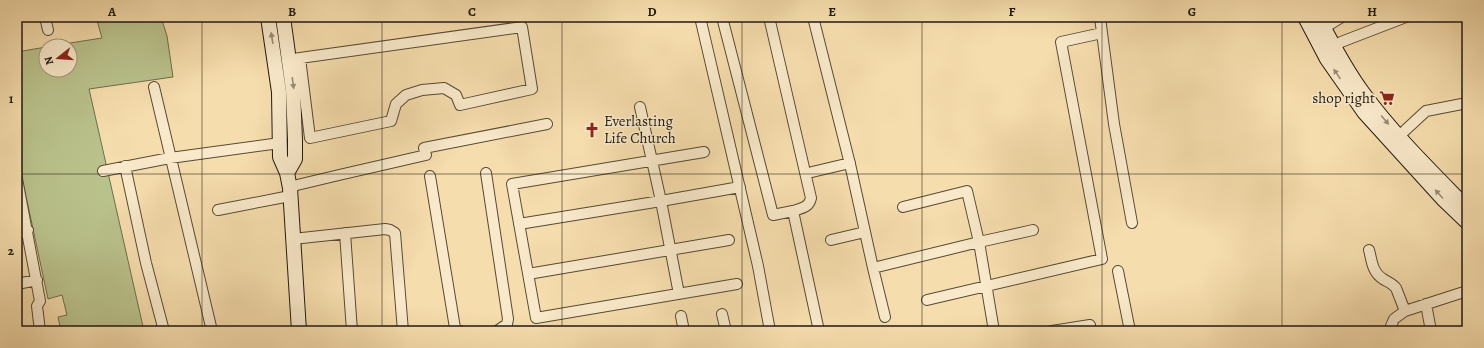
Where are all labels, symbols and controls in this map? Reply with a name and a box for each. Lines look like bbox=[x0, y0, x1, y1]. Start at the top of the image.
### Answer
text: A bbox=[107, 3, 117, 20]
text: B bbox=[288, 3, 296, 20]
text: C bbox=[468, 3, 476, 20]
text: D bbox=[647, 3, 657, 20]
text: E bbox=[828, 3, 836, 20]
text: F bbox=[1009, 3, 1016, 20]
text: G bbox=[1188, 3, 1196, 20]
text: H bbox=[1367, 3, 1377, 20]
one-way arrow bbox=[268, 32, 274, 44]
north arrow bbox=[38, 38, 78, 78]
text: N bbox=[41, 55, 57, 67]
one-way arrow bbox=[1333, 69, 1341, 80]
one-way arrow bbox=[289, 77, 296, 89]
place label: shop right bbox=[1312, 88, 1375, 108]
supermarket icon: shop right bbox=[1378, 89, 1396, 107]
text: 1 bbox=[9, 90, 14, 107]
place label: Everlasting Life Church bbox=[604, 111, 676, 148]
one-way arrow bbox=[1381, 114, 1390, 125]
church icon: Everlasting Life Church bbox=[583, 121, 601, 139]
one-way arrow bbox=[1435, 189, 1444, 200]
text: 2 bbox=[8, 242, 15, 259]

